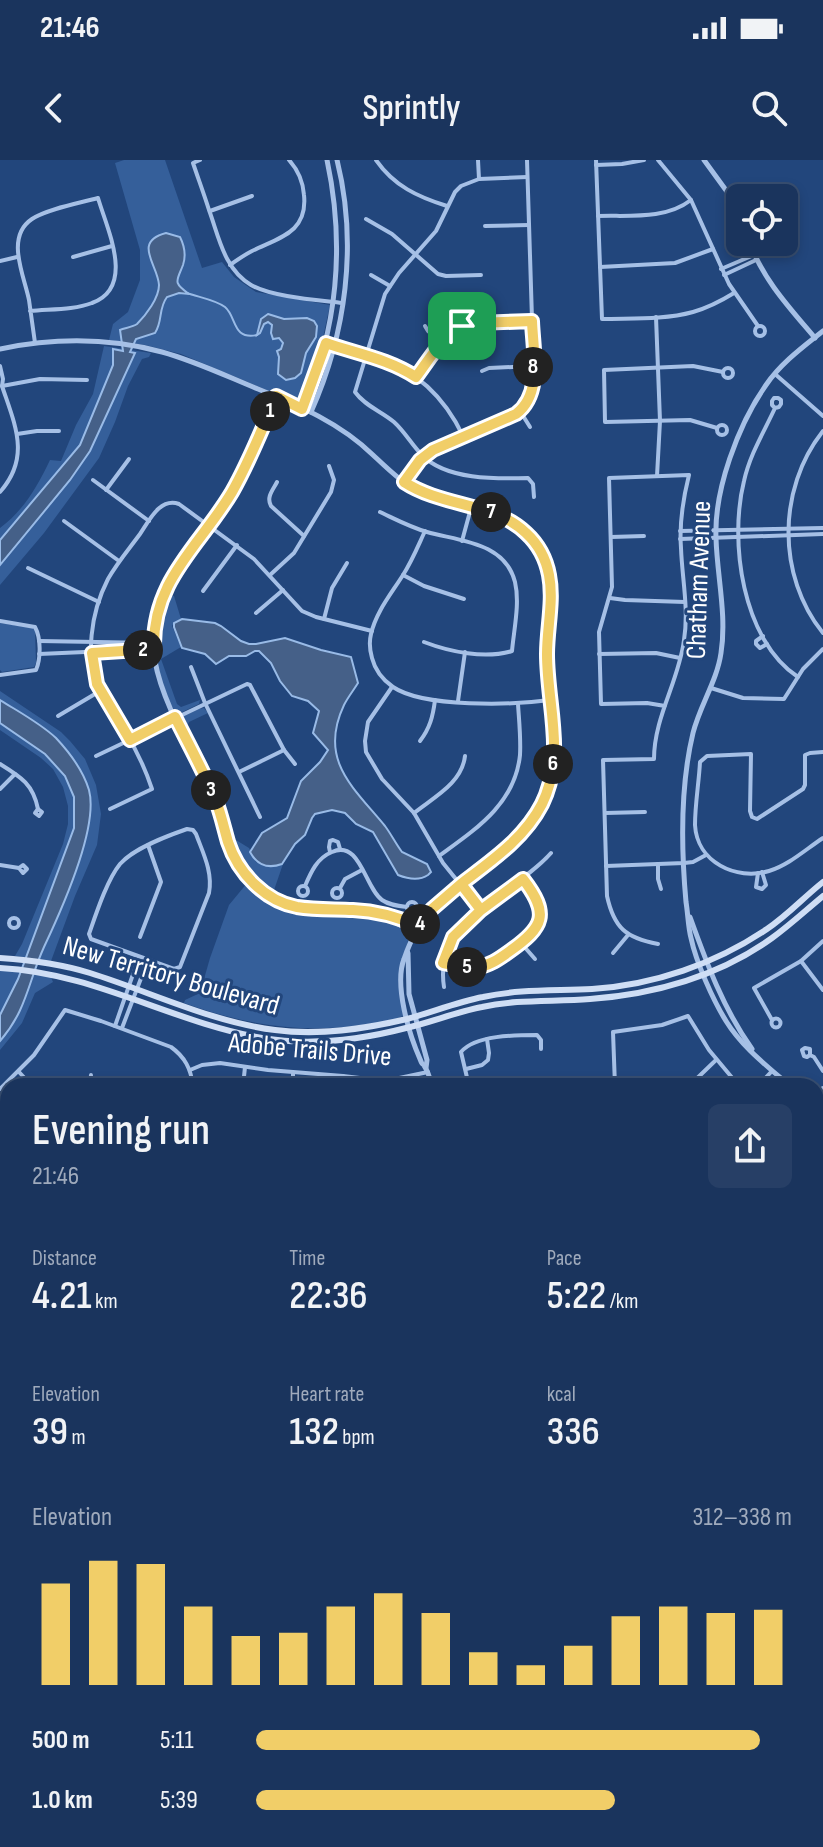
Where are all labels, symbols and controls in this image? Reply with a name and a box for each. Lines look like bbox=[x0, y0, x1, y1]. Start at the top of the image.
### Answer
text: 21:46 bbox=[40, 10, 100, 46]
icon: back bbox=[32, 86, 76, 130]
icon: search bbox=[747, 86, 791, 130]
text: Sprintly bbox=[362, 87, 461, 130]
map controls bbox=[726, 184, 798, 256]
button: locate bbox=[726, 184, 798, 256]
pin bbox=[428, 292, 496, 360]
icon: arrive bbox=[440, 304, 484, 348]
pin: 8 bbox=[513, 347, 553, 387]
text: 8 bbox=[528, 353, 538, 380]
pin: 1 bbox=[250, 391, 290, 431]
text: 1 bbox=[266, 397, 274, 424]
pin: 7 bbox=[471, 492, 511, 532]
text: 7 bbox=[486, 498, 496, 525]
street label: Chatham Avenue bbox=[680, 500, 718, 660]
pin: 2 bbox=[123, 630, 163, 670]
text: 2 bbox=[138, 636, 148, 663]
pin: 6 bbox=[533, 744, 573, 784]
text: 6 bbox=[548, 750, 558, 777]
pin: 3 bbox=[191, 770, 231, 810]
text: 3 bbox=[206, 776, 216, 803]
pin: 4 bbox=[400, 904, 440, 944]
text: 4 bbox=[415, 910, 425, 937]
street label: New Territory Boulevard bbox=[59, 929, 283, 1023]
pin: 5 bbox=[447, 947, 487, 987]
text: 5 bbox=[462, 953, 472, 980]
street label: Adobe Trails Drive bbox=[226, 1026, 393, 1074]
text: Evening run bbox=[32, 1104, 210, 1157]
button: share bbox=[708, 1104, 792, 1188]
text: 21:46 bbox=[32, 1161, 79, 1192]
text: Distance bbox=[32, 1245, 97, 1272]
text: Time bbox=[289, 1245, 325, 1272]
text: Pace bbox=[547, 1245, 582, 1272]
text: 4.21 bbox=[32, 1272, 91, 1320]
text: 22:36 bbox=[289, 1272, 368, 1320]
text: 5:22 bbox=[547, 1272, 606, 1320]
text: km bbox=[91, 1288, 118, 1315]
text: /km bbox=[606, 1288, 638, 1315]
text: Elevation bbox=[32, 1381, 100, 1408]
text: Heart rate bbox=[289, 1381, 364, 1408]
text: kcal bbox=[547, 1381, 576, 1408]
text: 39 bbox=[32, 1408, 68, 1456]
text: 132 bbox=[289, 1408, 339, 1456]
text: 336 bbox=[547, 1408, 600, 1456]
text: m bbox=[68, 1424, 86, 1451]
text: bpm bbox=[339, 1424, 375, 1451]
text: Elevation bbox=[32, 1502, 112, 1533]
text: 312–338 m bbox=[692, 1502, 792, 1533]
text: 500 m bbox=[32, 1725, 89, 1756]
text: 5:11 bbox=[160, 1725, 194, 1756]
text: 1.0 km bbox=[32, 1785, 93, 1816]
text: 5:39 bbox=[160, 1785, 198, 1816]

